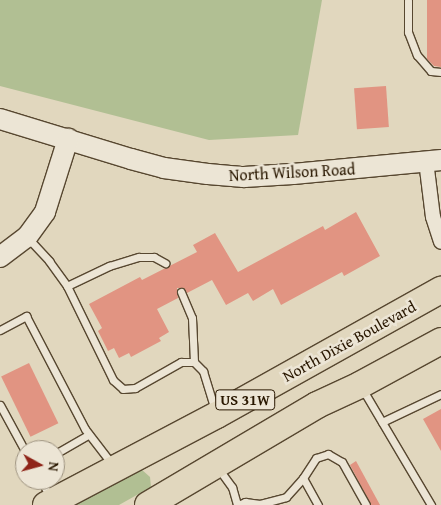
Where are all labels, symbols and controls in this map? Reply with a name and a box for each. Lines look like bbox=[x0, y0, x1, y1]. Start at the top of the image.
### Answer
street label: North Wilson Road bbox=[228, 159, 356, 185]
street label: North Dixie Boulevard bbox=[279, 296, 419, 386]
road number: US 31W bbox=[215, 388, 275, 412]
north arrow bbox=[15, 440, 65, 490]
text: N bbox=[43, 461, 64, 473]

